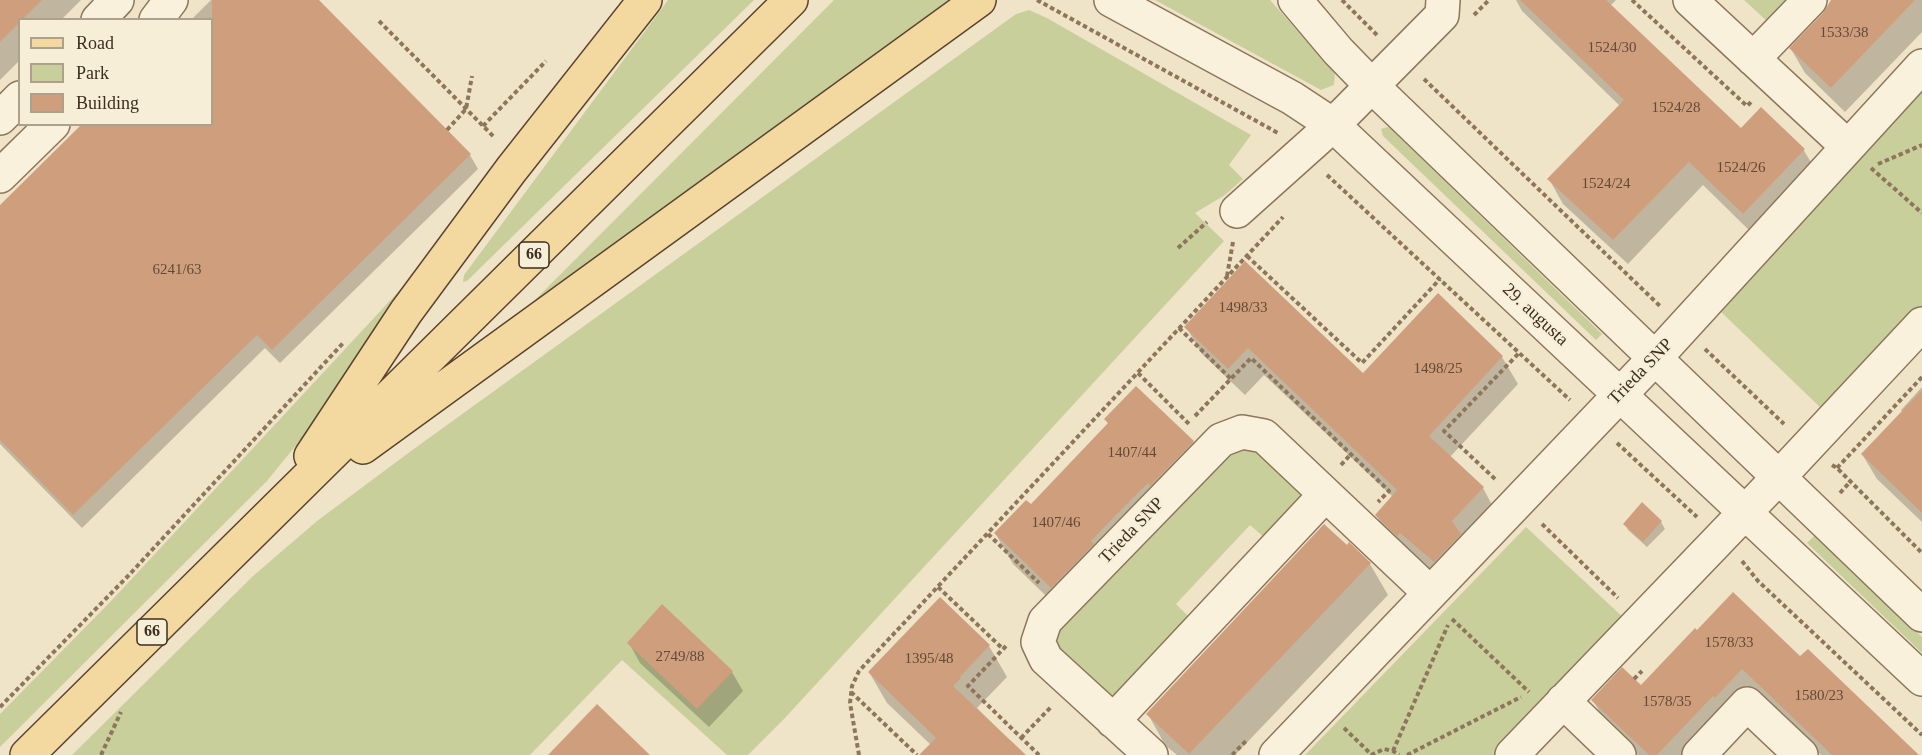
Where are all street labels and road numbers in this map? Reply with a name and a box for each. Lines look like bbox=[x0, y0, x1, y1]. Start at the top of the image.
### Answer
road number: 66 bbox=[519, 242, 549, 268]
street label: 29. augusta bbox=[1498, 279, 1572, 351]
street label: Trieda SNP bbox=[1604, 334, 1678, 410]
street label: Trieda SNP bbox=[1095, 493, 1169, 569]
road number: 66 bbox=[137, 619, 167, 645]

